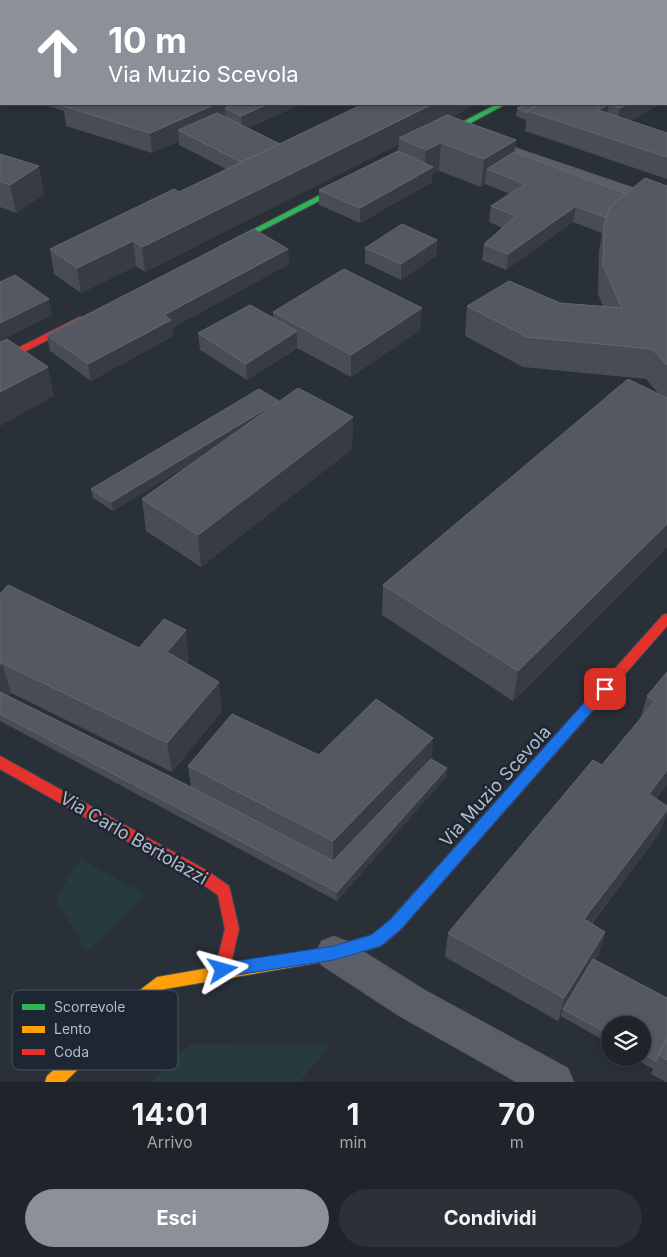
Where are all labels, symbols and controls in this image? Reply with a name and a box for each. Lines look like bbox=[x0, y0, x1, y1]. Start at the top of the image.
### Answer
text: 10 m bbox=[108, 19, 187, 61]
icon: ahead bbox=[25, 20, 90, 85]
text: Via Muzio Scevola bbox=[108, 61, 299, 87]
pin bbox=[584, 668, 626, 710]
icon: arrive bbox=[591, 675, 619, 703]
street label: Via Muzio Scevola bbox=[435, 721, 555, 851]
street label: Via Carlo Bertolazzi bbox=[56, 787, 212, 889]
position arrow bbox=[196, 943, 248, 995]
legend bbox=[12, 990, 178, 1070]
text: Scorrevole bbox=[54, 998, 125, 1015]
map controls bbox=[601, 1016, 651, 1066]
button: layers bbox=[601, 1016, 651, 1066]
text: Lento bbox=[54, 1020, 91, 1037]
text: Coda bbox=[54, 1043, 89, 1060]
text: 14:01 bbox=[132, 1096, 208, 1132]
text: 1 bbox=[347, 1096, 360, 1132]
text: 70 bbox=[498, 1096, 535, 1132]
text: Arrivo bbox=[147, 1132, 193, 1152]
text: min bbox=[339, 1132, 367, 1152]
text: m bbox=[510, 1132, 524, 1152]
button: Esci bbox=[25, 1189, 329, 1247]
button: Condividi bbox=[339, 1189, 642, 1247]

